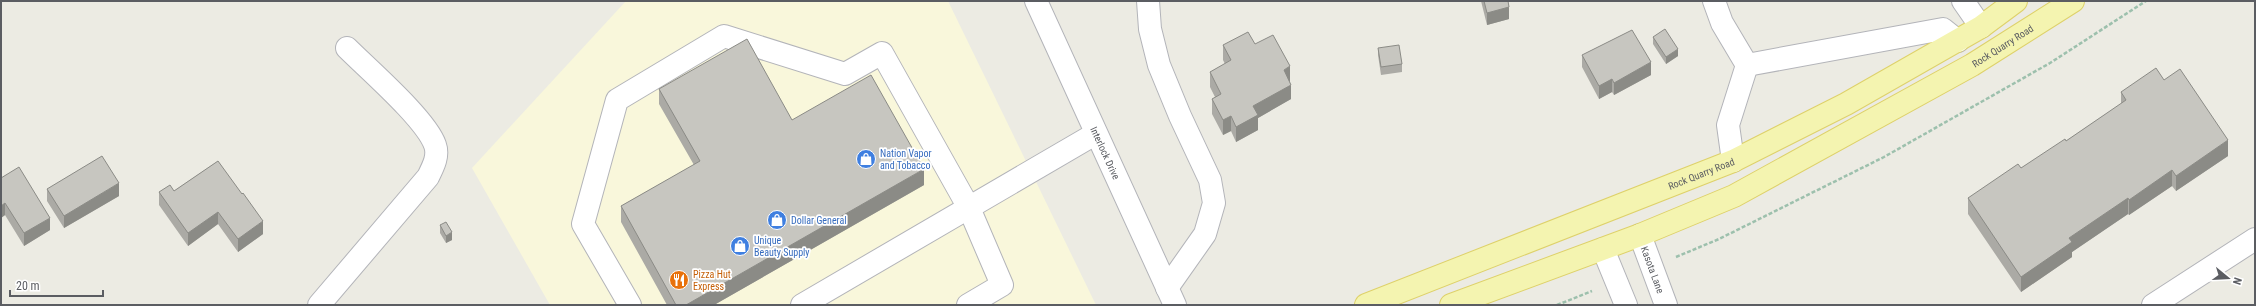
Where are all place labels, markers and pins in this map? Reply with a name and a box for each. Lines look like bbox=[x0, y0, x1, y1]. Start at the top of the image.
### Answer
shop icon: Nation Vapor and Tobacco bbox=[855, 148, 877, 170]
place label: Nation Vapor and Tobacco bbox=[880, 148, 932, 171]
shop icon: Dollar General bbox=[766, 209, 788, 231]
place label: Dollar General bbox=[791, 215, 847, 226]
shop icon: Unique Beauty Supply bbox=[729, 235, 751, 257]
place label: Unique Beauty Supply bbox=[754, 235, 810, 258]
restaurant icon: Pizza Hut Express bbox=[668, 269, 690, 291]
place label: Pizza Hut Express bbox=[693, 269, 731, 292]

